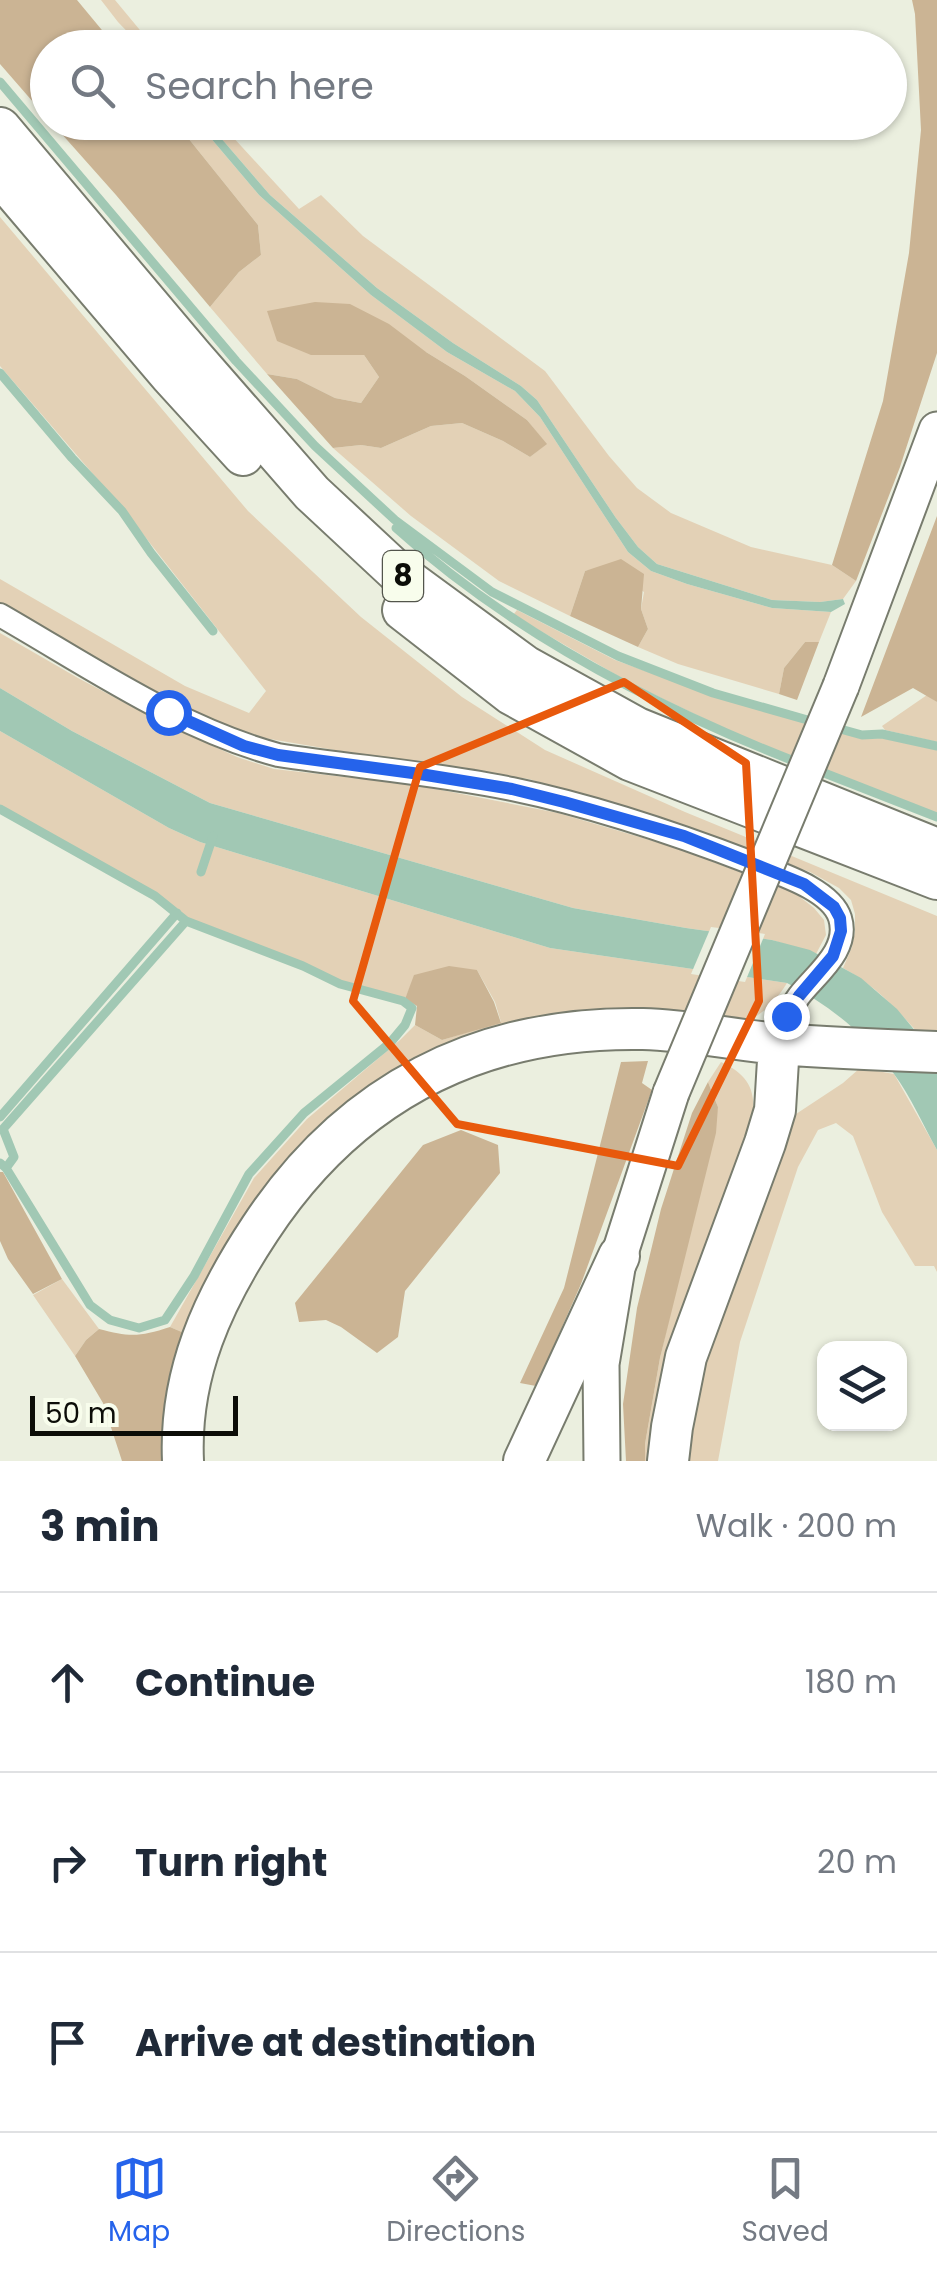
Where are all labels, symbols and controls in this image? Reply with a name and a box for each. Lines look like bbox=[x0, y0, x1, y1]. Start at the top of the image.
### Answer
search box bbox=[30, 30, 907, 140]
icon: search bbox=[65, 58, 120, 113]
text: Search here bbox=[145, 59, 374, 112]
road number: 8 bbox=[383, 551, 423, 601]
route start bbox=[146, 690, 192, 736]
route end bbox=[764, 994, 810, 1040]
map controls bbox=[817, 1341, 907, 1431]
button: layers bbox=[817, 1341, 907, 1431]
scale bar bbox=[30, 1391, 238, 1436]
text: 50 m bbox=[45, 1394, 116, 1433]
text: 3 min bbox=[40, 1497, 160, 1556]
text: Walk · 200 m bbox=[696, 1503, 897, 1548]
icon: ahead bbox=[40, 1655, 95, 1710]
text: Continue bbox=[135, 1656, 315, 1709]
text: 180 m bbox=[805, 1659, 897, 1704]
icon: right bbox=[40, 1835, 95, 1890]
text: Turn right bbox=[135, 1836, 327, 1889]
text: 20 m bbox=[817, 1839, 897, 1884]
icon: arrive bbox=[40, 2015, 95, 2070]
text: Arrive at destination bbox=[135, 2016, 536, 2069]
tab: Map bbox=[108, 2151, 170, 2253]
tab: Directions bbox=[386, 2151, 525, 2253]
tab: Saved bbox=[742, 2151, 829, 2253]

